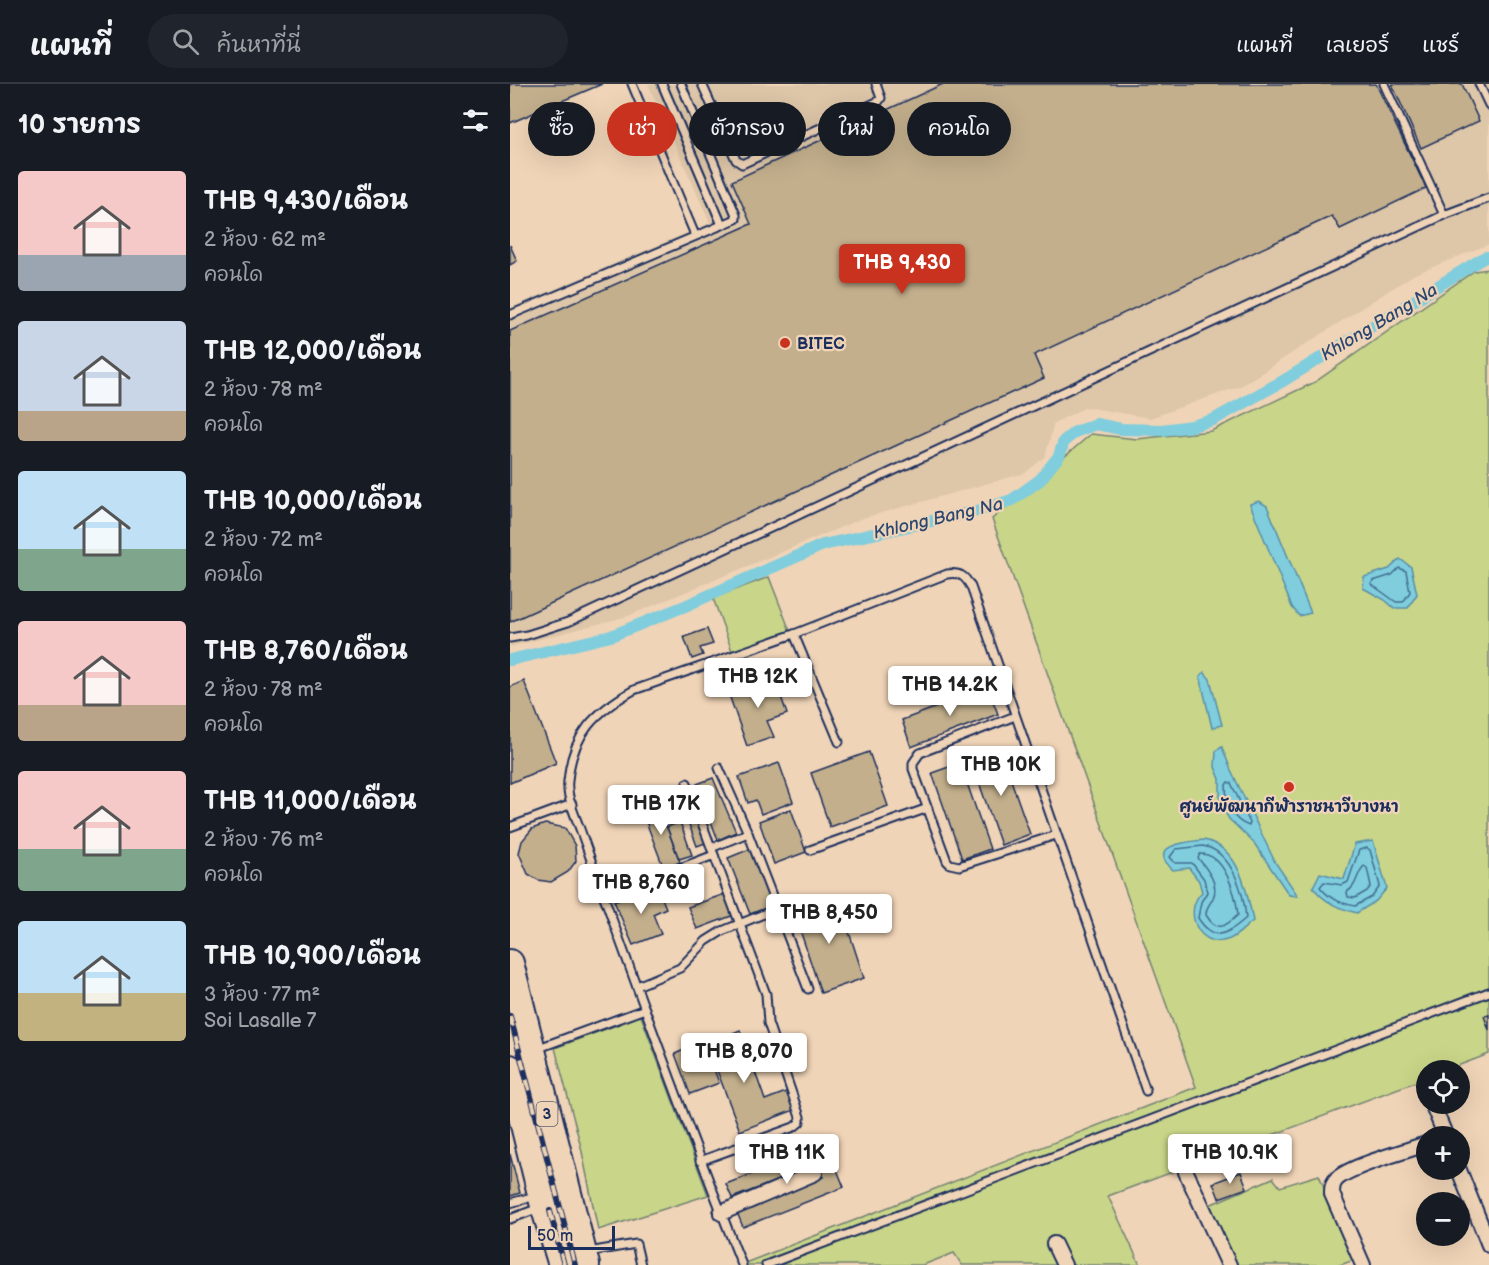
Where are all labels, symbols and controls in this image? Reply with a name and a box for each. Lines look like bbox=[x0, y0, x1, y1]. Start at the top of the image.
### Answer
search box bbox=[148, 14, 568, 68]
icon: search bbox=[169, 25, 202, 58]
text: แผนที่ bbox=[30, 30, 112, 63]
text: ค้นหาที่นี่ bbox=[217, 32, 301, 59]
text: แผนที่ bbox=[1236, 33, 1293, 58]
text: เลเยอร์ bbox=[1326, 33, 1389, 58]
text: แชร์ bbox=[1422, 33, 1459, 58]
chip: ซื้อ bbox=[528, 102, 595, 156]
chip: เช่า bbox=[607, 102, 677, 156]
chip: ตัวกรอง bbox=[689, 102, 806, 156]
chip: ใหม่ bbox=[818, 102, 895, 156]
chip: คอนโด bbox=[907, 102, 1011, 156]
icon: filters bbox=[459, 104, 492, 137]
text: 10 รายการ bbox=[18, 110, 141, 141]
text: THB 9,430/เดือน bbox=[204, 186, 408, 217]
icon: home bbox=[66, 195, 138, 267]
text: 2 ห้อง · 62 m² bbox=[204, 228, 326, 252]
pin: THB 9,430 bbox=[833, 244, 971, 295]
text: THB 9,430 bbox=[853, 251, 951, 275]
text: คอนโด bbox=[204, 263, 263, 287]
water label: Khlong Bang Na bbox=[1317, 279, 1441, 366]
place label: BITEC bbox=[797, 335, 845, 354]
text: THB 12,000/เดือน bbox=[204, 336, 421, 367]
marker: BITEC bbox=[778, 336, 792, 350]
icon: home bbox=[66, 345, 138, 417]
text: 2 ห้อง · 78 m² bbox=[204, 378, 323, 402]
text: คอนโด bbox=[204, 413, 263, 437]
text: THB 10,000/เดือน bbox=[204, 486, 422, 517]
water label: Khlong Bang Na bbox=[871, 493, 1005, 544]
icon: home bbox=[66, 495, 138, 567]
text: 2 ห้อง · 72 m² bbox=[204, 528, 323, 552]
text: คอนโด bbox=[204, 563, 263, 587]
text: THB 8,760/เดือน bbox=[204, 636, 408, 667]
icon: home bbox=[66, 645, 138, 717]
pin: THB 12K bbox=[703, 658, 813, 709]
text: THB 12K bbox=[718, 665, 798, 689]
pin: THB 14.2K bbox=[881, 666, 1019, 717]
text: THB 14.2K bbox=[902, 673, 998, 697]
text: 2 ห้อง · 78 m² bbox=[204, 678, 323, 702]
text: คอนโด bbox=[204, 713, 263, 737]
pin: THB 10K bbox=[946, 746, 1056, 797]
text: THB 10K bbox=[961, 753, 1041, 777]
marker: ศูนย์พัฒนากีฬาราชนาวีบางนา bbox=[1282, 780, 1296, 794]
pin: THB 17K bbox=[606, 785, 716, 836]
text: THB 11,000/เดือน bbox=[204, 786, 417, 817]
text: THB 17K bbox=[622, 792, 700, 816]
icon: home bbox=[66, 795, 138, 867]
place label: ศูนย์พัฒนากีฬาราชนาวีบางนา bbox=[1180, 795, 1398, 818]
text: 2 ห้อง · 76 m² bbox=[204, 828, 323, 852]
text: คอนโด bbox=[204, 863, 263, 887]
pin: THB 8,760 bbox=[572, 864, 710, 915]
text: THB 8,760 bbox=[592, 871, 690, 895]
pin: THB 8,450 bbox=[760, 894, 898, 945]
text: THB 8,450 bbox=[780, 901, 878, 925]
text: THB 10,900/เดือน bbox=[204, 941, 421, 972]
icon: home bbox=[66, 945, 138, 1017]
text: 3 ห้อง · 77 m² bbox=[204, 983, 320, 1007]
text: Soi Lasalle 7 bbox=[204, 1009, 316, 1033]
pin: THB 8,070 bbox=[675, 1033, 813, 1084]
text: THB 8,070 bbox=[695, 1040, 793, 1064]
map controls bbox=[1416, 1060, 1470, 1246]
button: locate bbox=[1416, 1060, 1470, 1114]
road number: 3 bbox=[536, 1102, 558, 1126]
button: + bbox=[1416, 1126, 1470, 1180]
pin: THB 11K bbox=[732, 1134, 842, 1185]
pin: THB 10.9K bbox=[1161, 1134, 1299, 1185]
text: THB 11K bbox=[749, 1141, 825, 1165]
text: THB 10.9K bbox=[1182, 1141, 1278, 1165]
button: − bbox=[1416, 1192, 1470, 1246]
scale bar bbox=[528, 1223, 615, 1250]
text: 50 m bbox=[537, 1227, 573, 1246]

